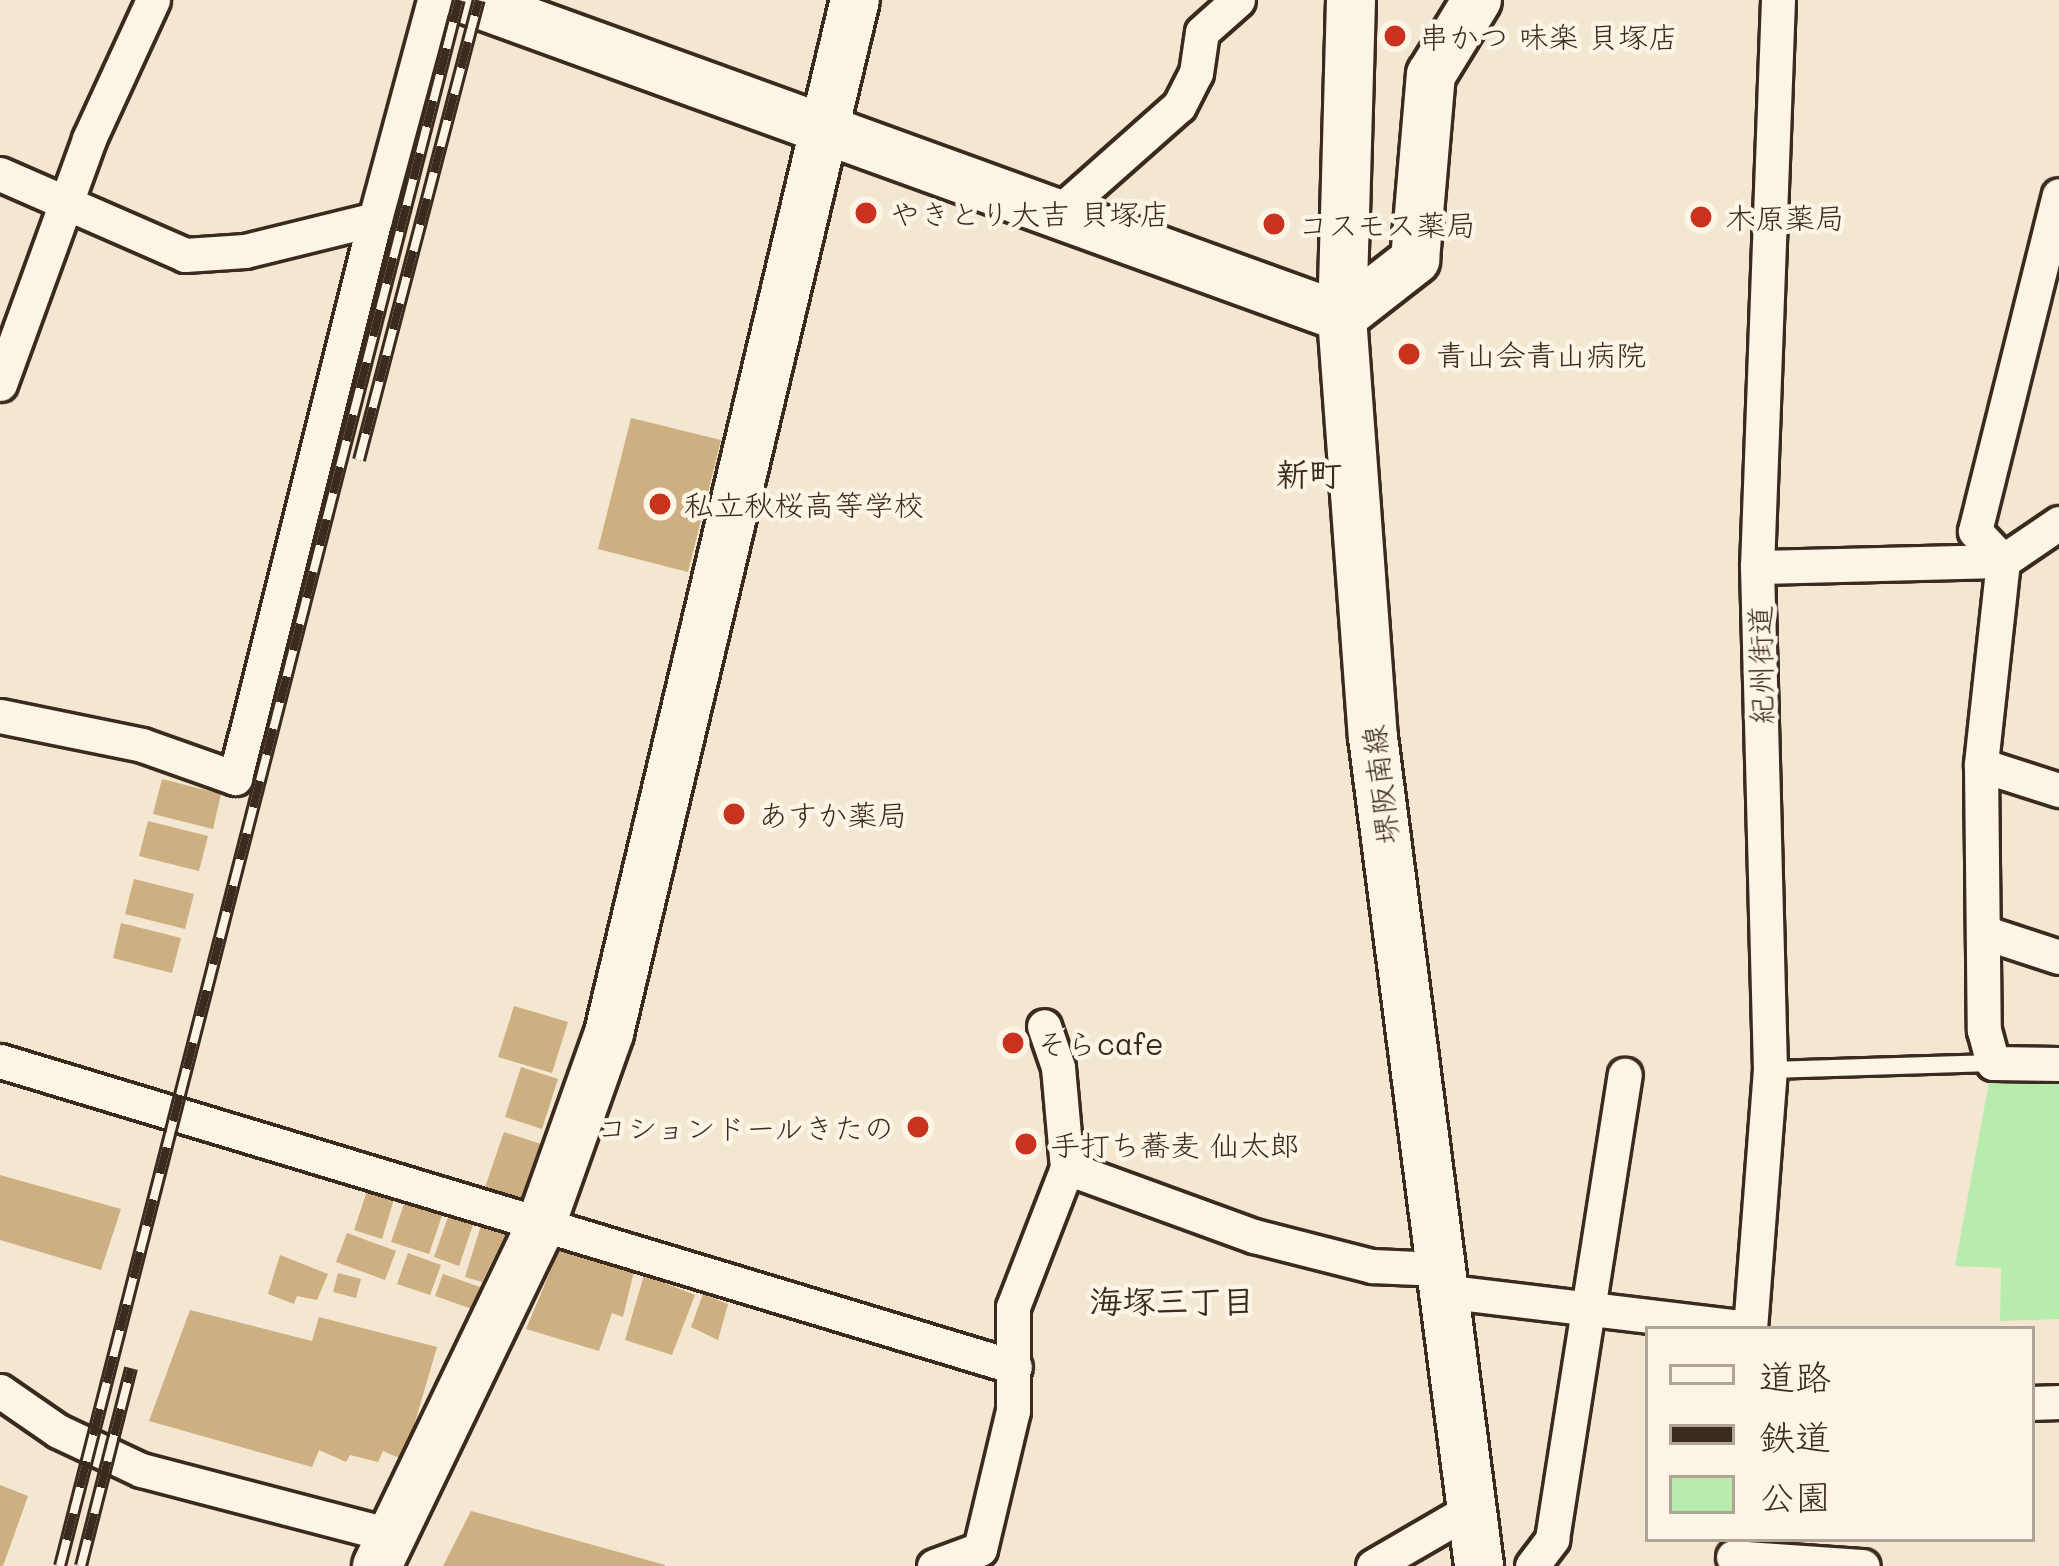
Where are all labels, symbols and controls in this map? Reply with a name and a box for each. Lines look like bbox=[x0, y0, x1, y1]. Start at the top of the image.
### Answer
place label: 串かつ 味楽 貝塚店 bbox=[1419, 18, 1678, 54]
marker: 串かつ 味楽 貝塚店 bbox=[1382, 23, 1408, 49]
place label: やきとり大吉 貝塚店 bbox=[890, 195, 1170, 231]
place label: 木原薬局 bbox=[1725, 199, 1845, 235]
marker: やきとり大吉 貝塚店 bbox=[853, 200, 879, 226]
marker: 木原薬局 bbox=[1688, 204, 1714, 230]
place label: コスモス薬局 bbox=[1298, 206, 1478, 242]
marker: コスモス薬局 bbox=[1261, 211, 1287, 237]
place label: 青山会青山病院 bbox=[1436, 336, 1646, 372]
marker: 青山会青山病院 bbox=[1393, 338, 1425, 370]
district label: 新町 bbox=[1276, 453, 1342, 493]
place label: 私立秋桜高等学校 bbox=[684, 486, 924, 522]
marker: 私立秋桜高等学校 bbox=[647, 491, 673, 517]
street label: 紀州街道 bbox=[1741, 605, 1779, 725]
street label: 堺阪南線 bbox=[1355, 723, 1405, 847]
place label: あすか薬局 bbox=[758, 796, 908, 832]
marker: あすか薬局 bbox=[721, 801, 747, 827]
place label: そらcafe bbox=[1037, 1025, 1164, 1061]
marker: そらcafe bbox=[1000, 1030, 1026, 1056]
place label: コションドールきたの bbox=[594, 1109, 894, 1145]
marker: コションドールきたの bbox=[905, 1114, 931, 1140]
place label: 手打ち蕎麦 仙太郎 bbox=[1050, 1126, 1300, 1162]
marker: 手打ち蕎麦 仙太郎 bbox=[1013, 1131, 1039, 1157]
district label: 海塚三丁目 bbox=[1090, 1280, 1254, 1320]
legend bbox=[1645, 1326, 2035, 1542]
text: 道路 bbox=[1759, 1352, 1831, 1399]
text: 鉄道 bbox=[1759, 1412, 1831, 1459]
text: 公園 bbox=[1759, 1472, 1831, 1519]

